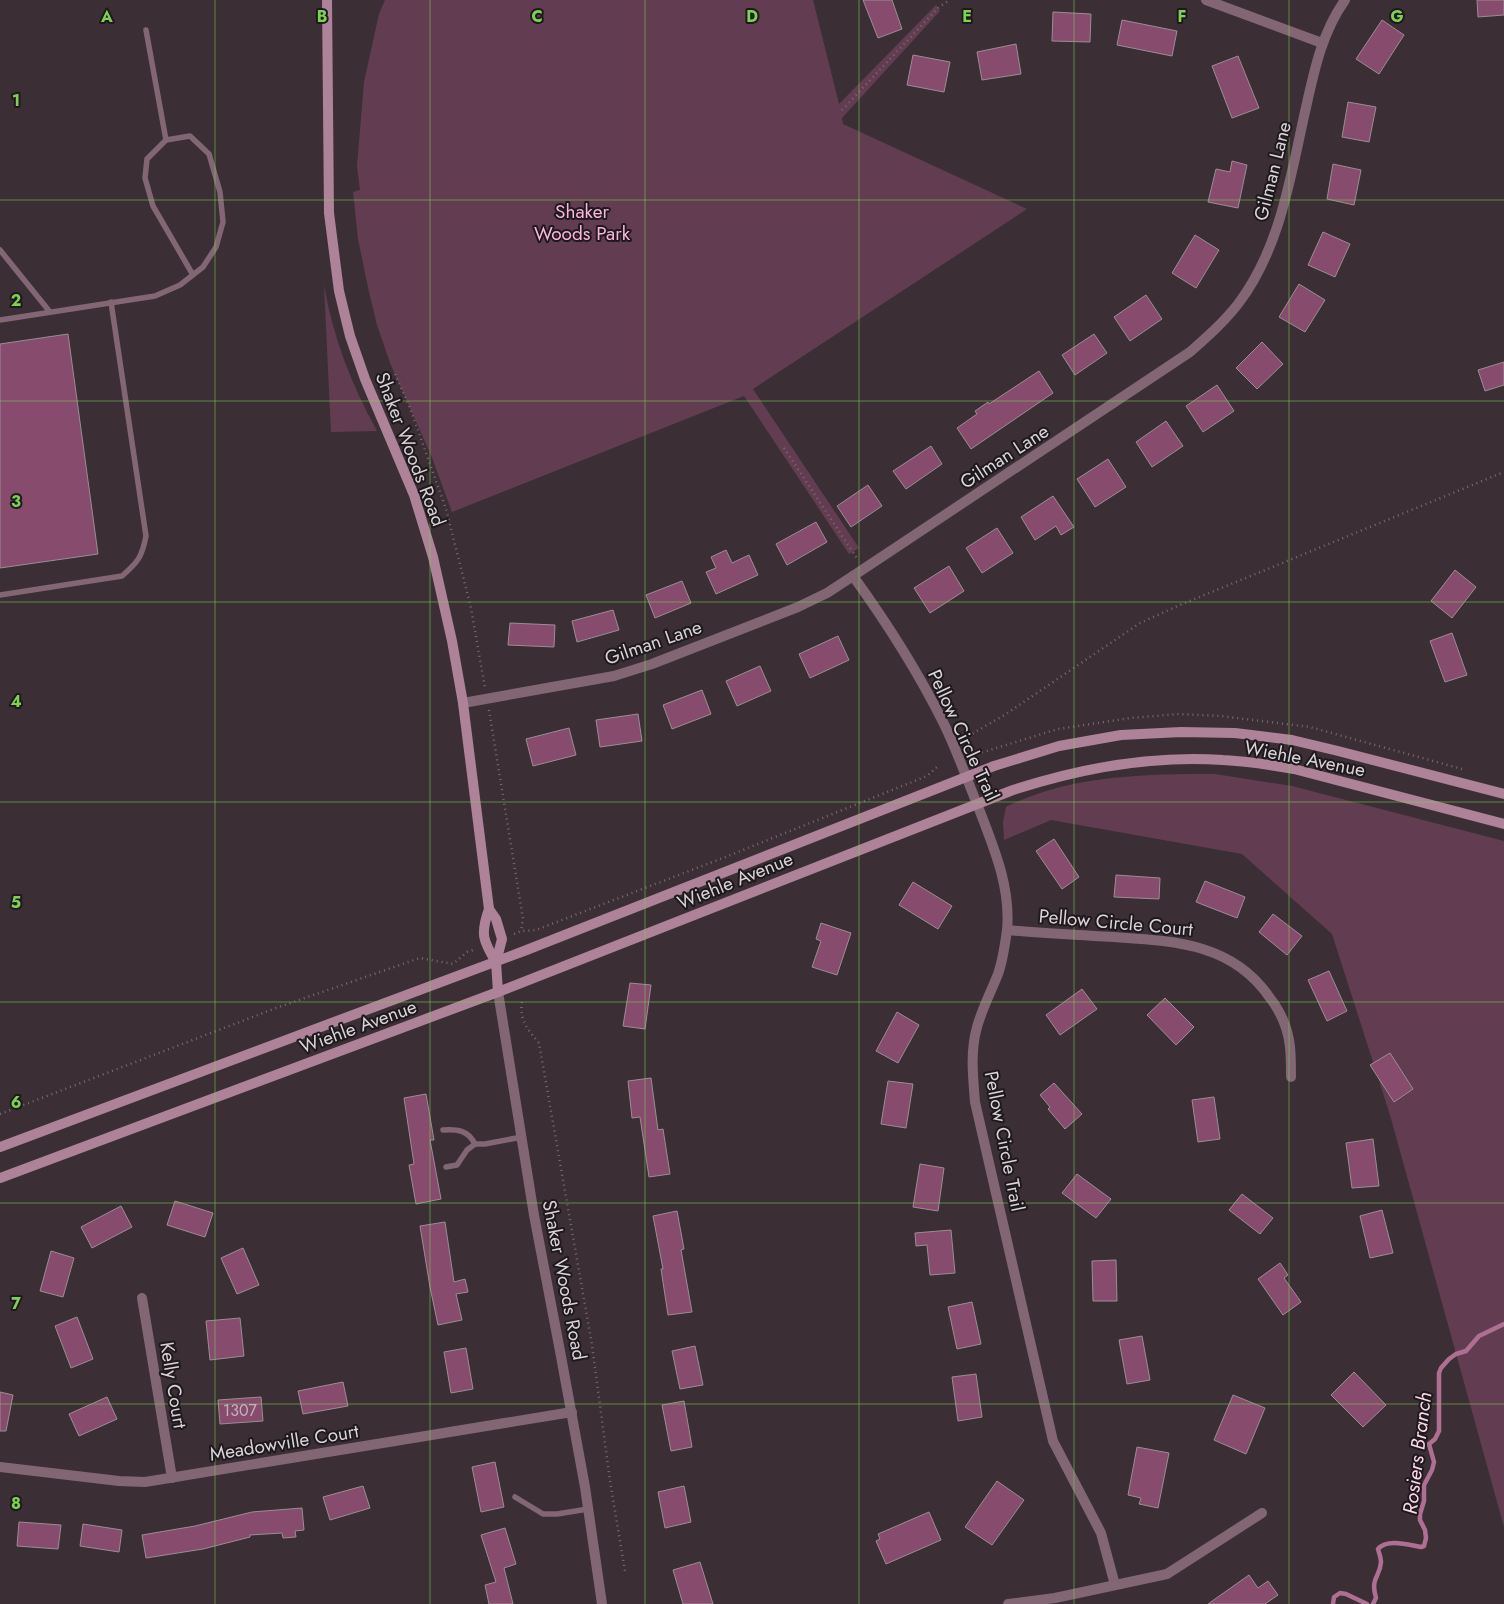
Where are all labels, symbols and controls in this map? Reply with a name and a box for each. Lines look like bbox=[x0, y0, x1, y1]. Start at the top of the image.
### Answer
text: A bbox=[100, 5, 113, 28]
text: B bbox=[317, 5, 327, 28]
text: C bbox=[531, 5, 543, 28]
text: D bbox=[746, 5, 758, 28]
text: E bbox=[962, 5, 972, 28]
text: F bbox=[1178, 5, 1186, 28]
text: G bbox=[1390, 5, 1404, 28]
text: 1 bbox=[12, 89, 20, 112]
street label: Gilman Lane bbox=[1247, 119, 1298, 223]
park label: Shaker Woods Park bbox=[534, 198, 631, 247]
text: 2 bbox=[11, 289, 21, 312]
street label: Shaker Woods Road bbox=[369, 368, 452, 530]
street label: Gilman Lane bbox=[955, 417, 1054, 495]
text: 3 bbox=[11, 490, 21, 513]
street label: Gilman Lane bbox=[601, 613, 706, 672]
street label: Pellow Circle Trail bbox=[921, 665, 1006, 805]
text: 4 bbox=[10, 690, 22, 713]
street label: Wiehle Avenue bbox=[1242, 734, 1368, 783]
street label: Wiehle Avenue bbox=[673, 845, 797, 916]
text: 5 bbox=[11, 891, 21, 914]
street label: Pellow Circle Court bbox=[1038, 902, 1195, 943]
street label: Wiehle Avenue bbox=[296, 993, 421, 1060]
street label: Pellow Circle Trail bbox=[978, 1069, 1031, 1214]
text: 6 bbox=[11, 1091, 21, 1114]
street label: Shaker Woods Road bbox=[536, 1198, 593, 1363]
text: 7 bbox=[11, 1292, 21, 1315]
street label: Kelly Court bbox=[153, 1340, 194, 1431]
water label: Rosiers Branch bbox=[1396, 1390, 1439, 1516]
house number: 1307 bbox=[223, 1399, 258, 1422]
street label: Meadowville Court bbox=[208, 1417, 361, 1468]
text: 8 bbox=[11, 1492, 21, 1515]

